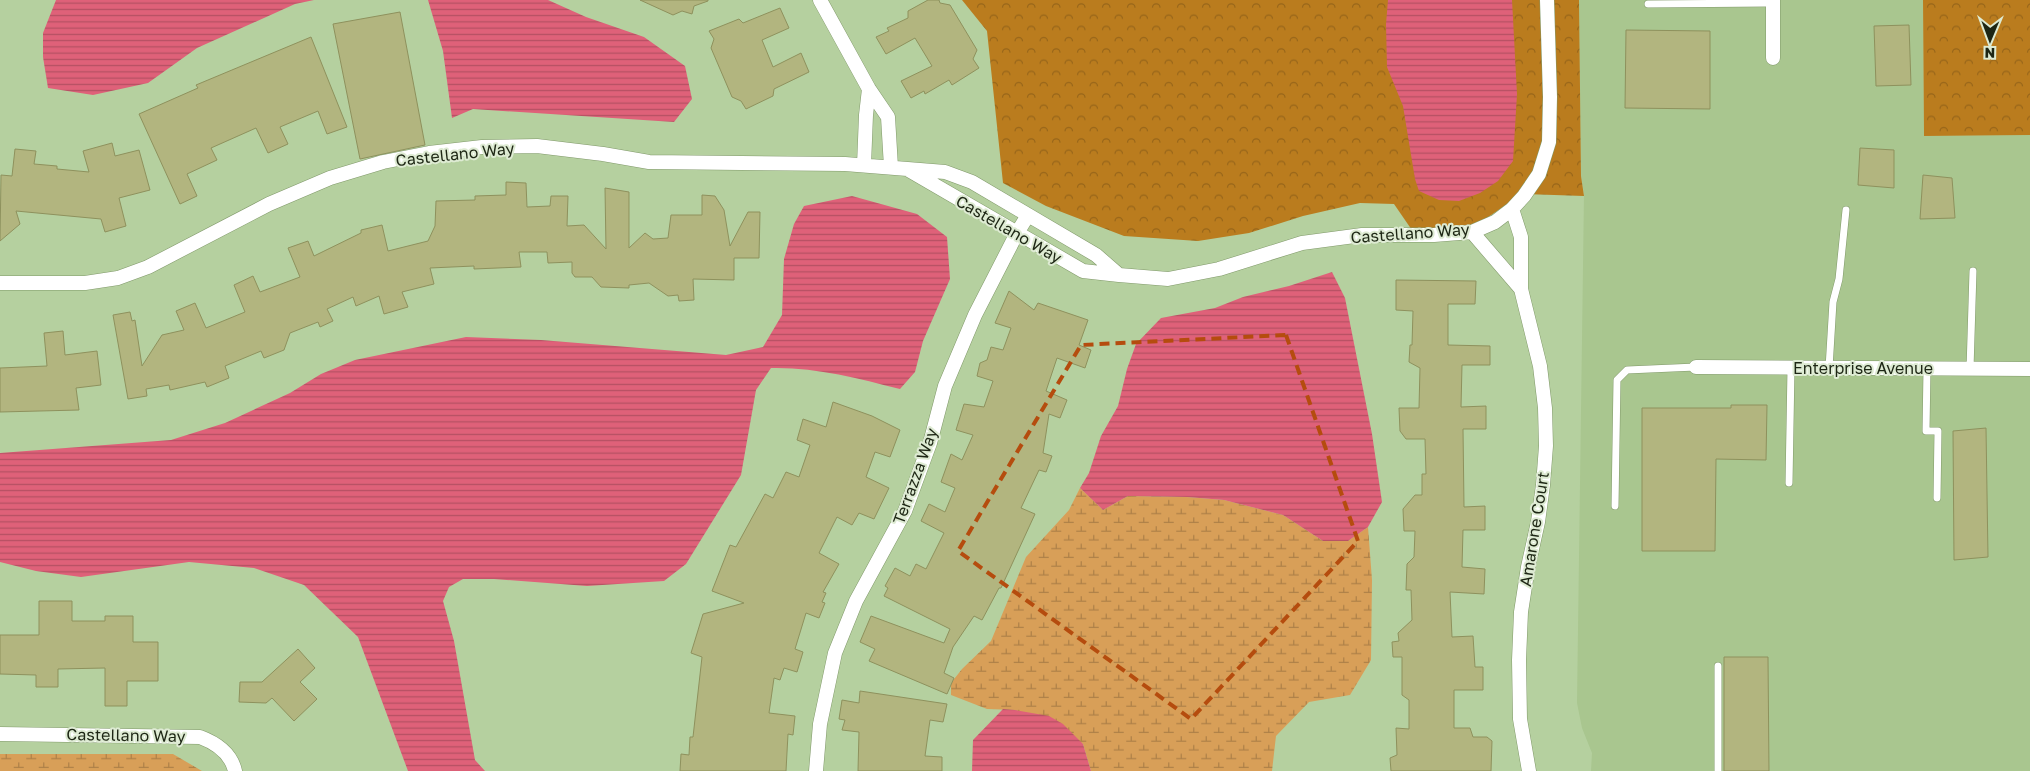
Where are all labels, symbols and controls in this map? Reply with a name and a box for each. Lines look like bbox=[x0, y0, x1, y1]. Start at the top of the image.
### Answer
north arrow bbox=[1965, 15, 2015, 65]
text: N bbox=[1984, 45, 1995, 62]
street label: Castellano Way bbox=[395, 138, 515, 170]
street label: Castellano Way bbox=[952, 191, 1066, 267]
street label: Castellano Way bbox=[1350, 219, 1470, 247]
street label: Enterprise Avenue bbox=[1793, 358, 1933, 378]
street label: Terrazza Way bbox=[888, 425, 942, 527]
street label: Amarone Court bbox=[1515, 470, 1553, 588]
street label: Castellano Way bbox=[66, 724, 186, 746]

